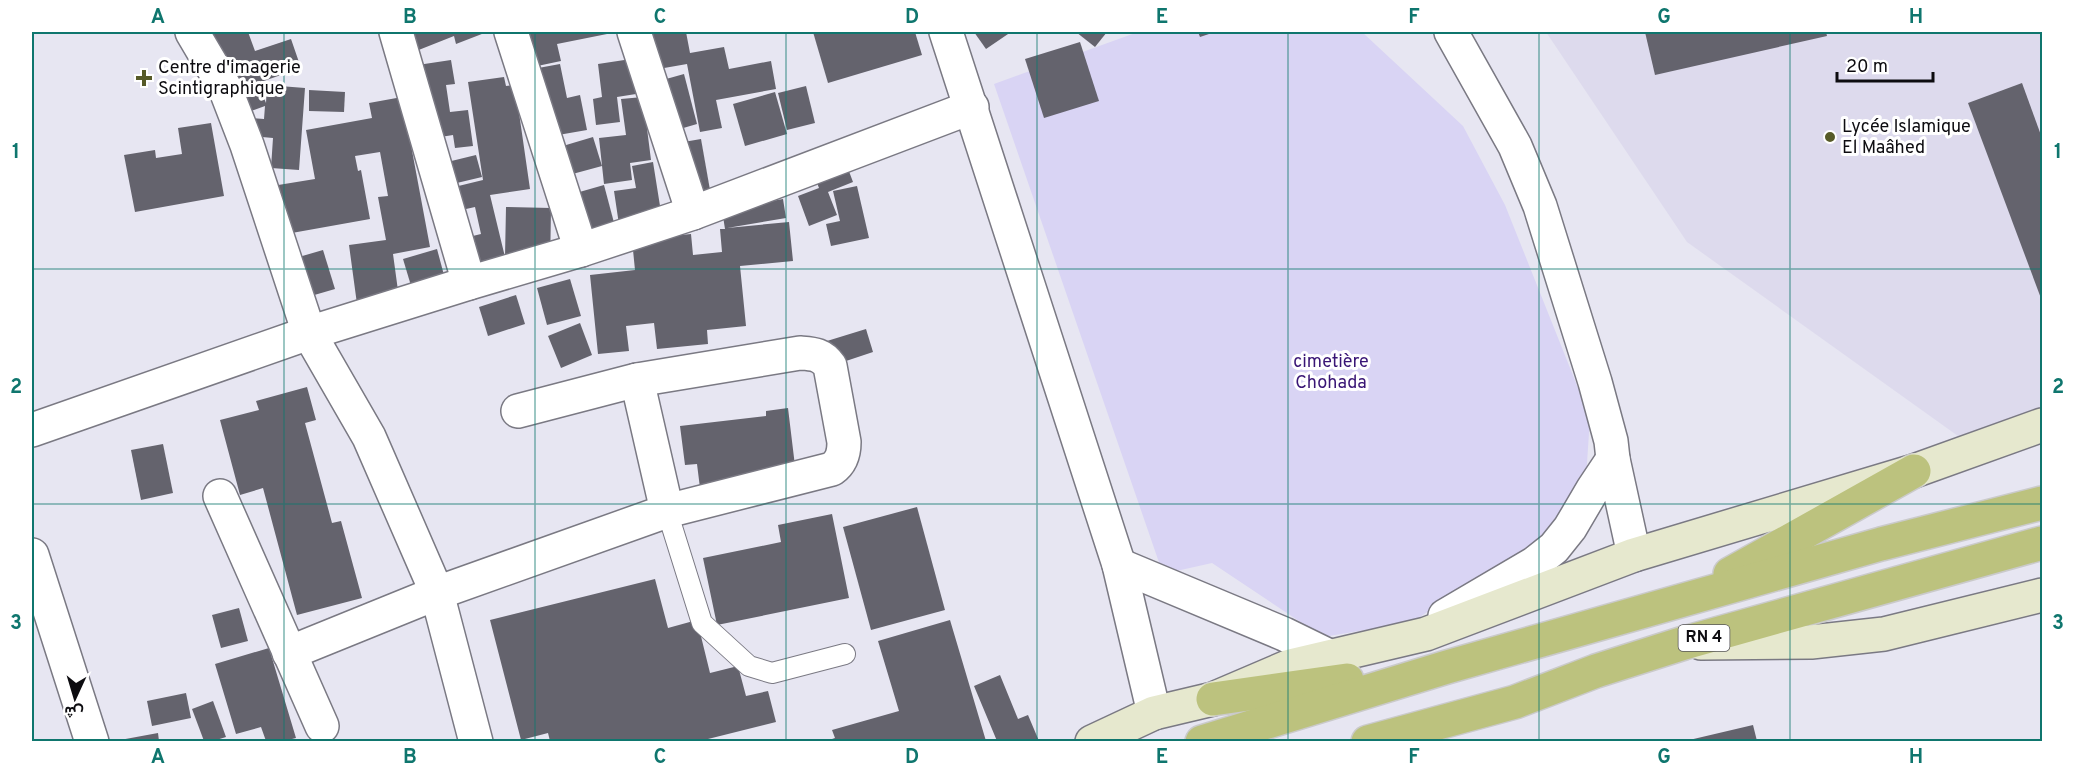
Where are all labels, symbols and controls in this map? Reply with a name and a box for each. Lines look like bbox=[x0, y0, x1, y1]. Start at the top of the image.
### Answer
text: A bbox=[151, 5, 165, 31]
text: B bbox=[403, 5, 417, 31]
text: C bbox=[654, 5, 666, 31]
text: D bbox=[905, 5, 919, 31]
text: E bbox=[1156, 5, 1168, 31]
text: F bbox=[1408, 5, 1420, 31]
text: G bbox=[1657, 5, 1671, 31]
text: H bbox=[1909, 5, 1923, 31]
scale bar bbox=[1837, 45, 1933, 83]
text: 20 m bbox=[1846, 56, 1888, 79]
place label: Centre d'imagerie Scintigraphique bbox=[158, 57, 301, 101]
marker: Centre d'imagerie Scintigraphique bbox=[135, 69, 153, 87]
place label: Lycée Islamique El Maâhed bbox=[1842, 116, 1971, 160]
marker: Lycée Islamique El Maâhed bbox=[1823, 130, 1837, 144]
text: 1 bbox=[12, 140, 20, 166]
text: 1 bbox=[2054, 140, 2062, 166]
park label: cimetière Chohada bbox=[1293, 351, 1369, 395]
text: 2 bbox=[10, 375, 22, 401]
text: 2 bbox=[2052, 375, 2064, 401]
text: 3 bbox=[10, 611, 22, 637]
text: 3 bbox=[2052, 611, 2064, 637]
road number: RN 4 bbox=[1678, 625, 1730, 651]
north arrow bbox=[45, 668, 105, 728]
text: ش bbox=[64, 700, 84, 722]
text: A bbox=[151, 745, 165, 771]
text: B bbox=[403, 745, 417, 771]
text: C bbox=[654, 745, 666, 771]
text: D bbox=[905, 745, 919, 771]
text: E bbox=[1156, 745, 1168, 771]
text: F bbox=[1408, 745, 1420, 771]
text: G bbox=[1657, 745, 1671, 771]
text: H bbox=[1909, 745, 1923, 771]

